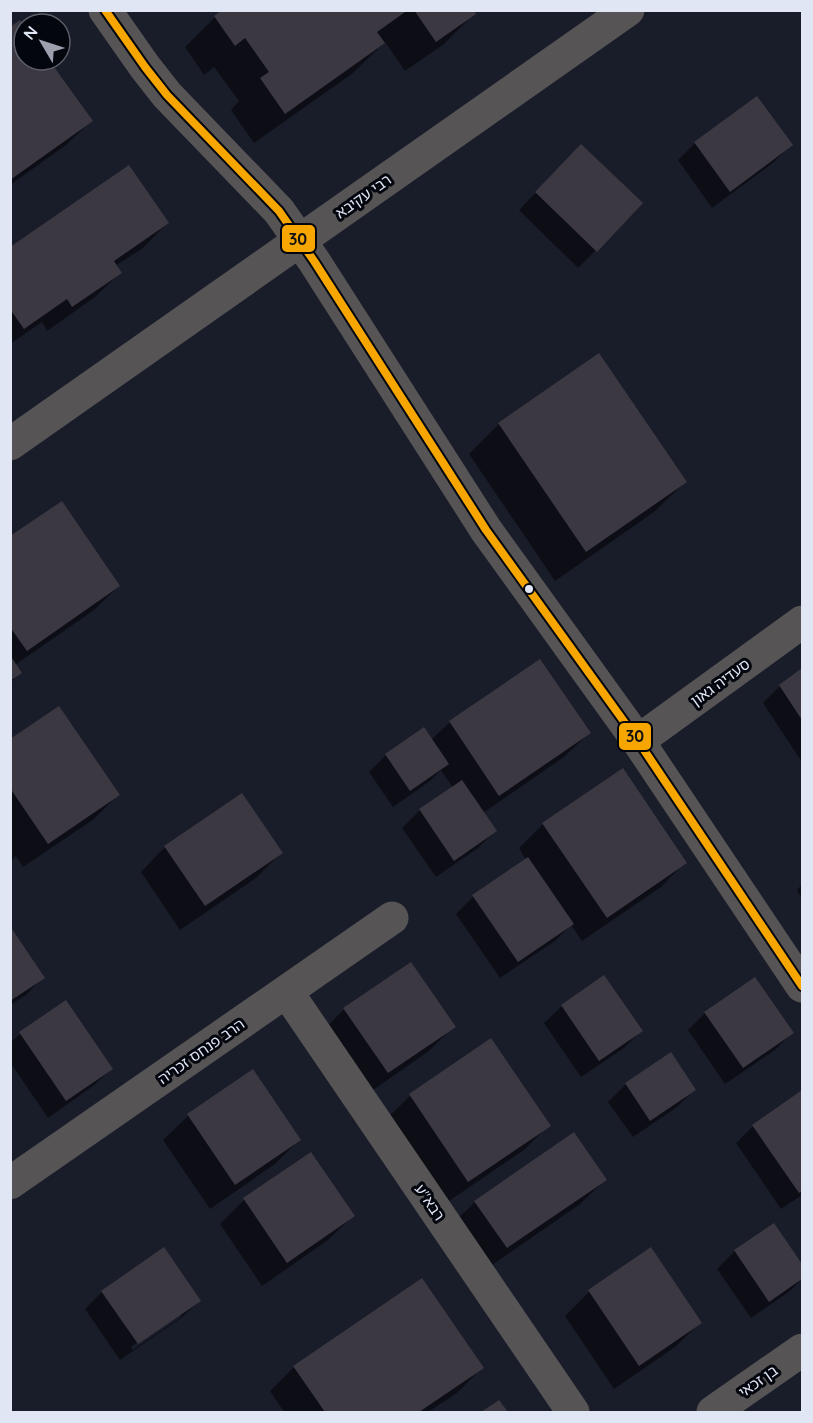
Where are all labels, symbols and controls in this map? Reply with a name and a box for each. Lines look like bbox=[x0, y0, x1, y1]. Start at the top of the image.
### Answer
north arrow bbox=[12, 12, 72, 72]
text: N bbox=[19, 22, 42, 43]
street label: רבי עקיבא bbox=[331, 170, 395, 222]
line badge: 30 bbox=[281, 224, 316, 253]
text: 30 bbox=[289, 229, 307, 249]
unlabelled marker bbox=[523, 583, 535, 595]
street label: סעדיה גאון bbox=[687, 654, 753, 710]
line badge: 30 bbox=[618, 722, 652, 751]
text: 30 bbox=[626, 726, 644, 746]
street label: הרב פנחס זכריה bbox=[154, 1014, 248, 1088]
street label: רבא"ע bbox=[411, 1180, 449, 1224]
street label: בן זכאי bbox=[735, 1360, 782, 1401]

